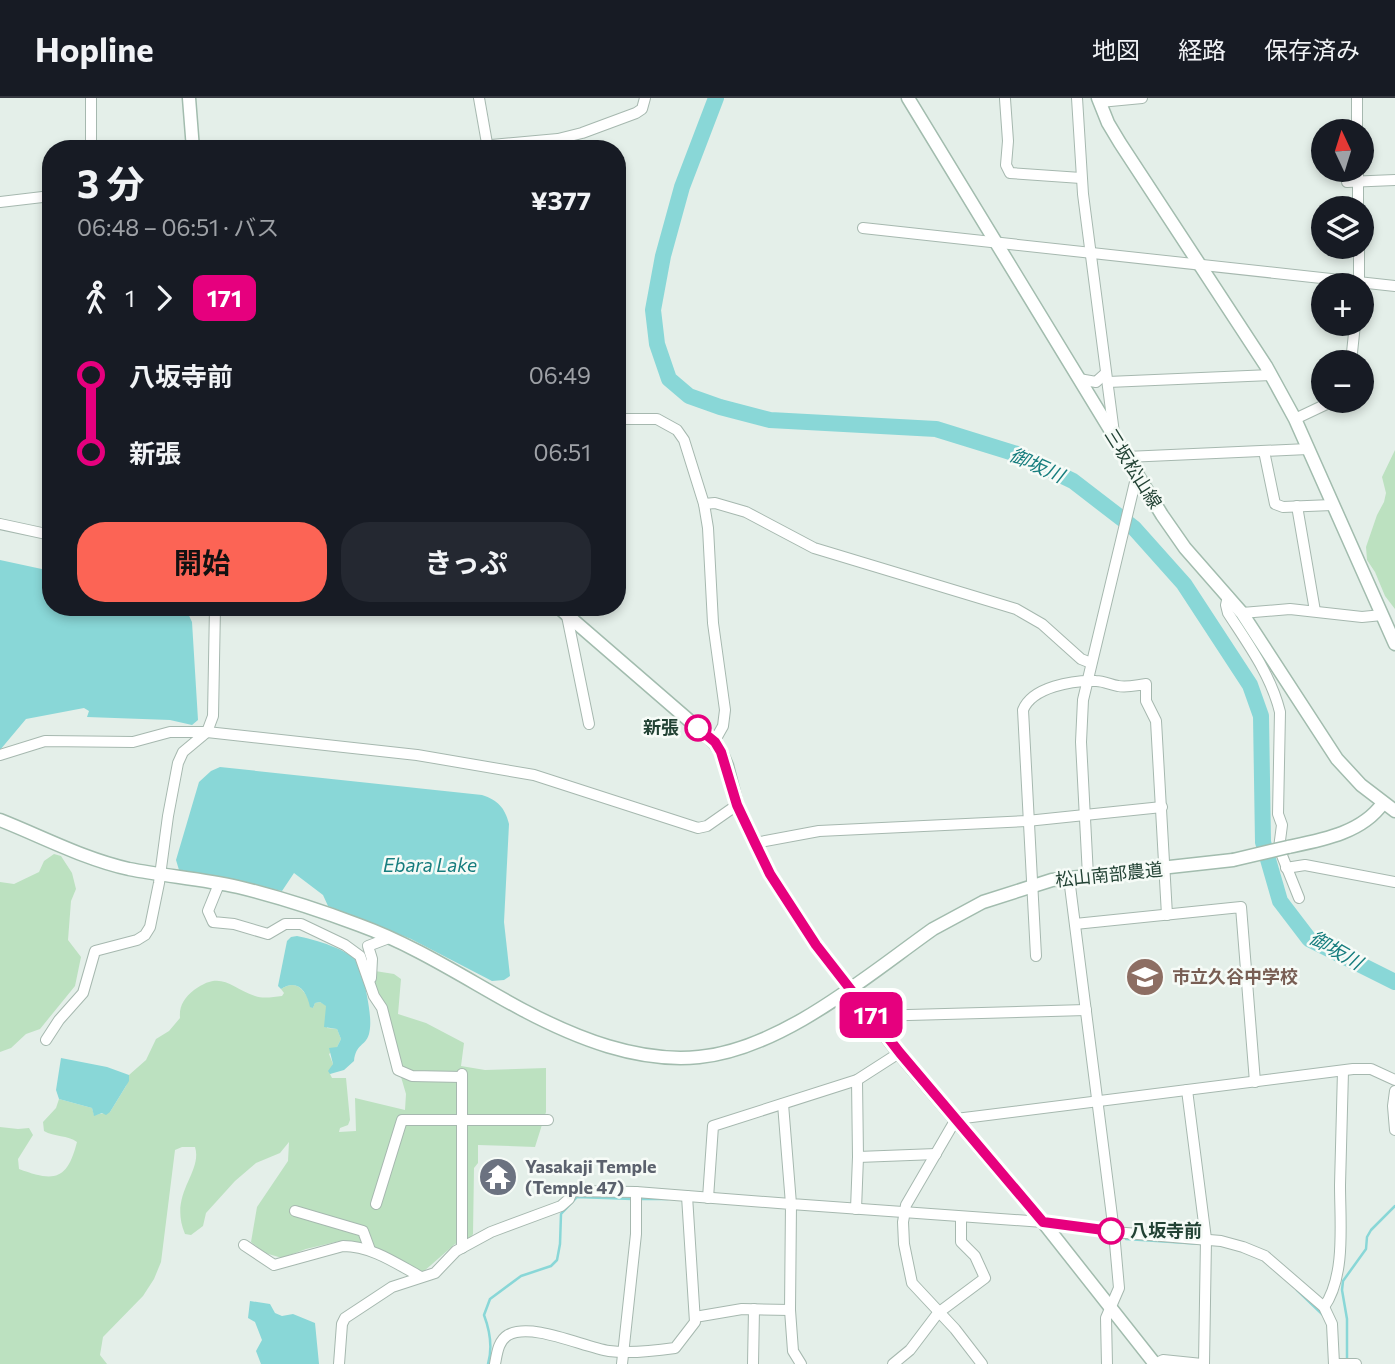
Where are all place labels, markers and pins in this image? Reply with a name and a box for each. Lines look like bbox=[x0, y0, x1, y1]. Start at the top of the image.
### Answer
marker: 新張 bbox=[685, 715, 711, 741]
place label: 新張 bbox=[643, 716, 679, 738]
school or university icon: 市立久谷中学校 bbox=[1124, 956, 1166, 998]
place label: 市立久谷中学校 bbox=[1172, 965, 1298, 987]
place label: Yasakaji Temple (Temple 47) bbox=[525, 1155, 657, 1198]
temple icon: Yasakaji Temple (Temple 47) bbox=[477, 1156, 519, 1198]
marker: 八坂寺前 bbox=[1098, 1218, 1124, 1244]
place label: 八坂寺前 bbox=[1130, 1219, 1202, 1241]

